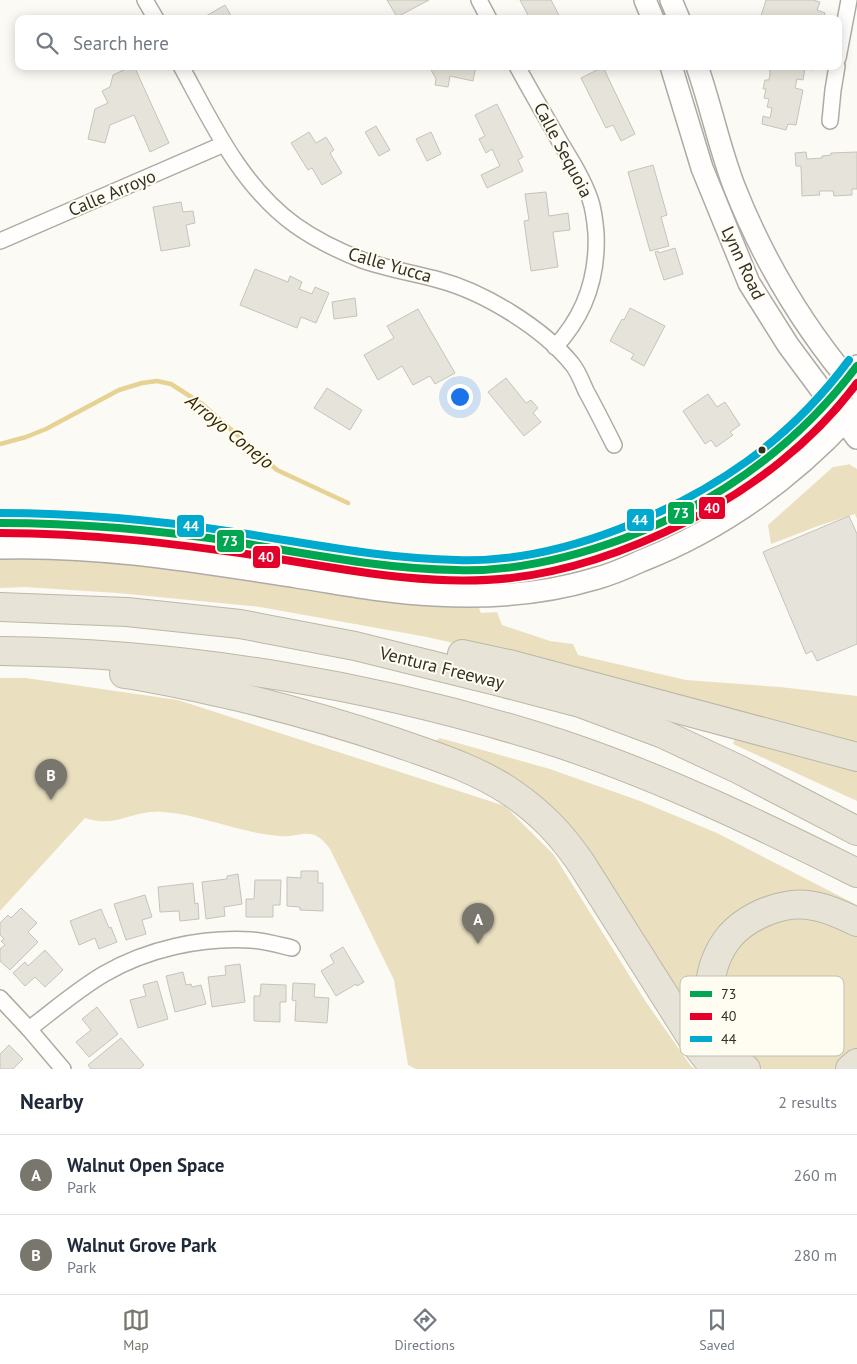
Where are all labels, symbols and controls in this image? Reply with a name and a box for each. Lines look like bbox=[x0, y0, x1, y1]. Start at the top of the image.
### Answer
search box bbox=[15, 15, 842, 70]
icon: search bbox=[33, 29, 61, 57]
text: Search here bbox=[73, 31, 169, 55]
street label: Calle Sequoia bbox=[529, 98, 598, 201]
street label: Calle Arroyo bbox=[65, 164, 159, 221]
street label: Lynn Road bbox=[716, 222, 770, 303]
street label: Calle Yucca bbox=[346, 242, 435, 287]
your location bbox=[447, 384, 473, 410]
water label: Arroyo Conejo bbox=[180, 388, 279, 474]
unlabelled marker bbox=[757, 445, 767, 455]
line badge: 40 bbox=[698, 496, 726, 520]
text: 40 bbox=[704, 499, 720, 517]
line badge: 73 bbox=[667, 501, 695, 525]
text: 73 bbox=[673, 504, 689, 522]
line badge: 44 bbox=[626, 508, 655, 532]
text: 44 bbox=[632, 511, 648, 529]
line badge: 44 bbox=[176, 514, 205, 538]
text: 44 bbox=[183, 517, 199, 535]
line badge: 73 bbox=[216, 529, 245, 553]
text: 73 bbox=[222, 532, 238, 550]
line badge: 40 bbox=[252, 545, 281, 569]
text: 40 bbox=[258, 548, 274, 566]
street label: Ventura Freeway bbox=[376, 641, 507, 694]
pin: B bbox=[35, 759, 67, 800]
pin: A bbox=[462, 903, 494, 944]
legend bbox=[680, 976, 844, 1056]
text: 73 bbox=[721, 985, 736, 1003]
text: 40 bbox=[721, 1007, 737, 1025]
text: 44 bbox=[721, 1030, 737, 1048]
text: Nearby bbox=[20, 1088, 83, 1115]
text: 2 results bbox=[778, 1092, 837, 1112]
text: Walnut Open Space bbox=[67, 1153, 224, 1177]
text: A bbox=[31, 1165, 41, 1185]
text: 260 m bbox=[794, 1165, 837, 1185]
text: Park bbox=[67, 1177, 96, 1197]
text: Walnut Grove Park bbox=[67, 1233, 217, 1257]
text: B bbox=[31, 1245, 41, 1265]
text: 280 m bbox=[794, 1245, 837, 1265]
text: Park bbox=[67, 1257, 96, 1277]
tab: Map bbox=[122, 1306, 150, 1354]
tab: Directions bbox=[394, 1306, 455, 1354]
tab: Saved bbox=[699, 1306, 735, 1354]

